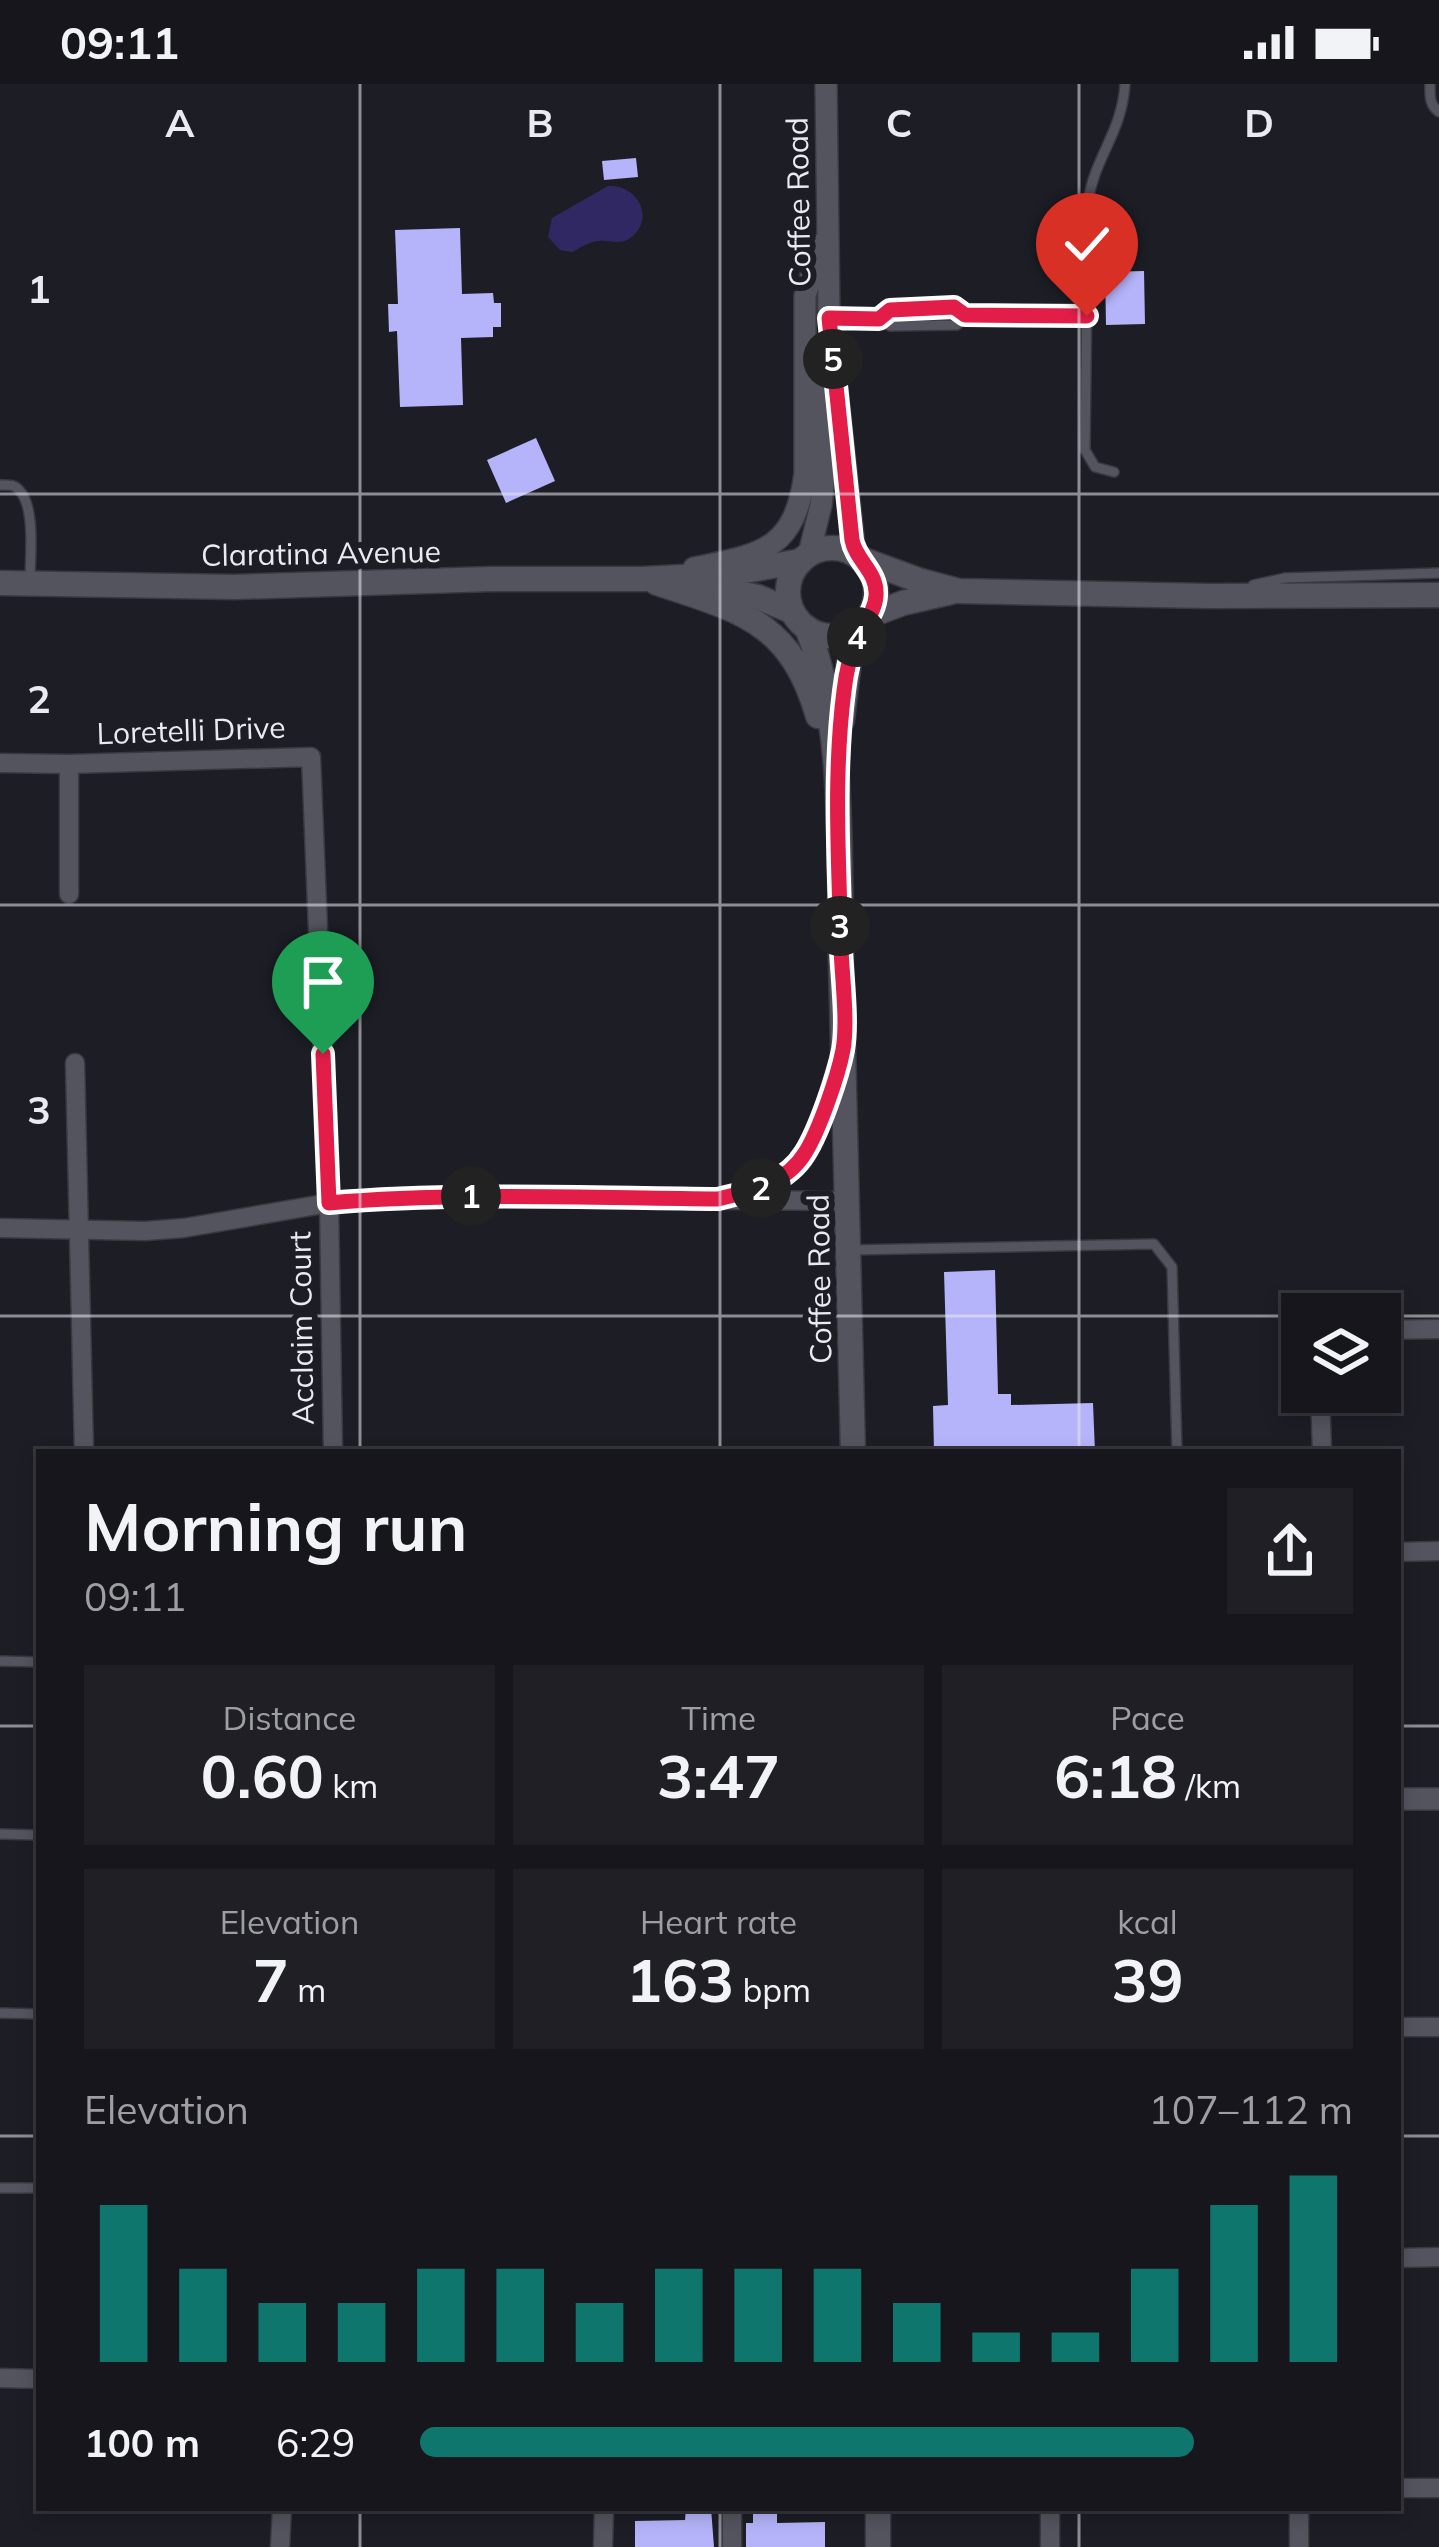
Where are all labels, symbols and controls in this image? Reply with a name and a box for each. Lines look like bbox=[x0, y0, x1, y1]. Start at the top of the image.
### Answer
text: 09:11 bbox=[60, 14, 179, 70]
text: A bbox=[165, 98, 195, 147]
text: B bbox=[527, 98, 553, 147]
text: C bbox=[886, 98, 912, 147]
text: D bbox=[1244, 98, 1274, 147]
street label: Coffee Road bbox=[778, 117, 818, 287]
pin bbox=[1036, 193, 1138, 316]
icon: check bbox=[1054, 211, 1120, 277]
text: 1 bbox=[27, 264, 51, 313]
pin: 5 bbox=[803, 329, 863, 389]
text: 5 bbox=[823, 338, 843, 379]
street label: Claratina Avenue bbox=[201, 532, 441, 574]
pin: 4 bbox=[827, 607, 887, 667]
text: 4 bbox=[847, 616, 867, 657]
text: 2 bbox=[27, 674, 51, 723]
street label: Loretelli Drive bbox=[96, 708, 286, 752]
pin: 3 bbox=[810, 896, 870, 956]
text: 3 bbox=[830, 905, 850, 946]
pin bbox=[272, 931, 374, 1054]
icon: arrive bbox=[290, 949, 356, 1015]
text: 3 bbox=[27, 1085, 51, 1134]
pin: 2 bbox=[731, 1158, 791, 1218]
pin: 1 bbox=[441, 1166, 501, 1226]
text: 2 bbox=[751, 1167, 771, 1208]
text: 1 bbox=[461, 1175, 481, 1216]
street label: Coffee Road bbox=[799, 1194, 839, 1364]
street label: Acclaim Court bbox=[280, 1231, 322, 1425]
map controls bbox=[1281, 1293, 1401, 1413]
button: layers bbox=[1281, 1293, 1401, 1413]
text: Morning run bbox=[84, 1485, 467, 1568]
button: share bbox=[1227, 1488, 1353, 1614]
text: 09:11 bbox=[84, 1572, 187, 1621]
text: Distance bbox=[223, 1697, 356, 1738]
text: Time bbox=[681, 1697, 756, 1738]
text: Pace bbox=[1110, 1697, 1185, 1738]
text: 0.60 bbox=[201, 1738, 324, 1813]
text: 3:47 bbox=[657, 1738, 780, 1813]
text: 6:18 bbox=[1054, 1738, 1177, 1813]
text: km bbox=[324, 1765, 378, 1806]
text: /km bbox=[1177, 1765, 1241, 1806]
text: Elevation bbox=[220, 1901, 359, 1942]
text: Heart rate bbox=[640, 1901, 797, 1942]
text: kcal bbox=[1117, 1901, 1178, 1942]
text: 7 bbox=[253, 1942, 289, 2017]
text: 163 bbox=[626, 1942, 734, 2017]
text: 39 bbox=[1112, 1942, 1184, 2017]
text: m bbox=[289, 1969, 326, 2010]
text: bpm bbox=[734, 1969, 811, 2010]
text: Elevation bbox=[84, 2085, 249, 2134]
text: 107–112 m bbox=[1148, 2085, 1353, 2134]
text: 100 m bbox=[84, 2418, 200, 2467]
text: 6:29 bbox=[276, 2418, 355, 2467]

